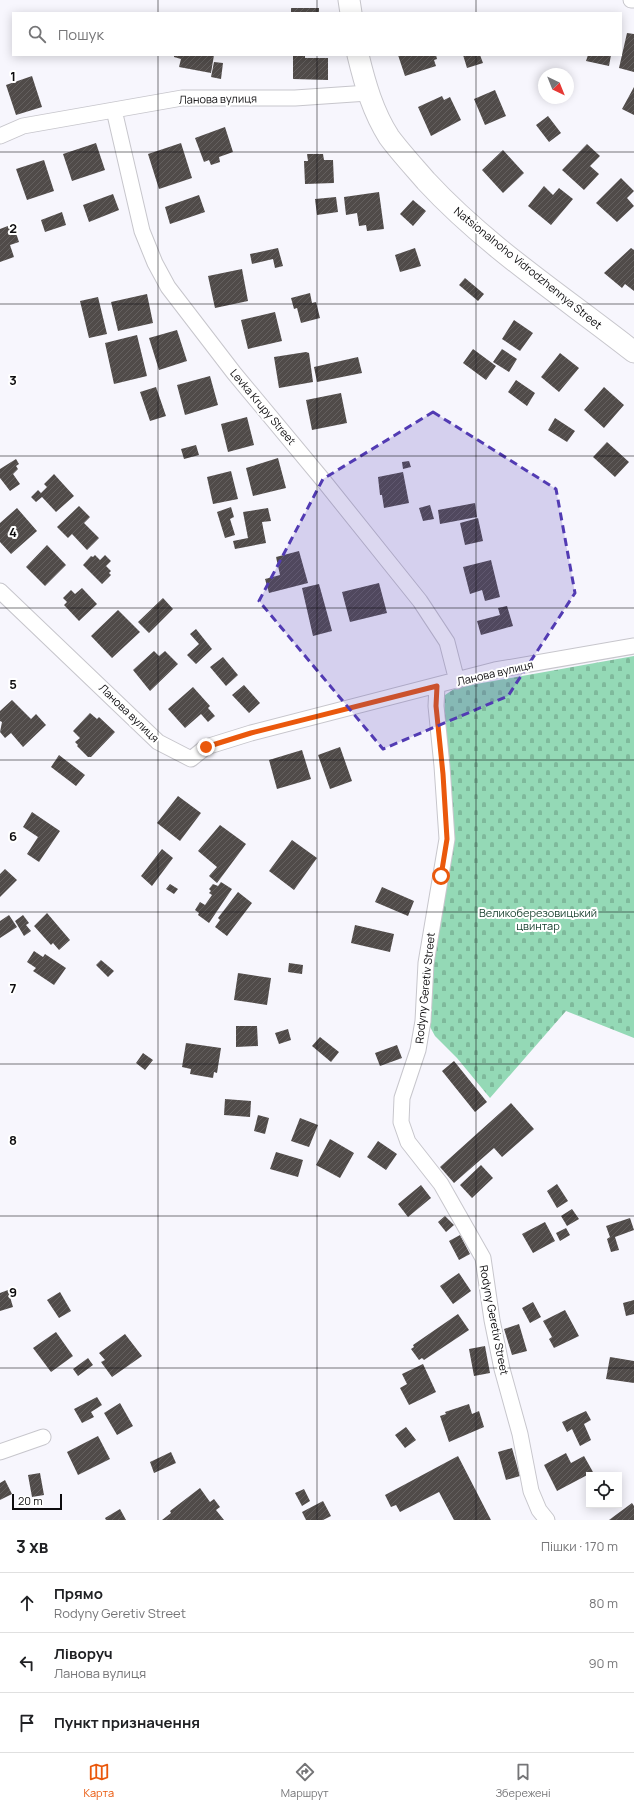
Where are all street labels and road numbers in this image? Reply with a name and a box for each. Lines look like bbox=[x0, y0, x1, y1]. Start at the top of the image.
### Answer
street label: Ланова вулиця bbox=[179, 90, 257, 107]
street label: Natsionalnoho Vidrodzhennya Street bbox=[451, 203, 605, 332]
street label: Levka Krupy Street bbox=[227, 366, 300, 448]
street label: Ланова вулиця bbox=[455, 656, 535, 689]
street label: Ланова вулиця bbox=[96, 680, 163, 745]
street label: Rodyny Geretiv Street bbox=[411, 932, 438, 1044]
street label: Rodyny Geretiv Street bbox=[476, 1264, 513, 1376]

